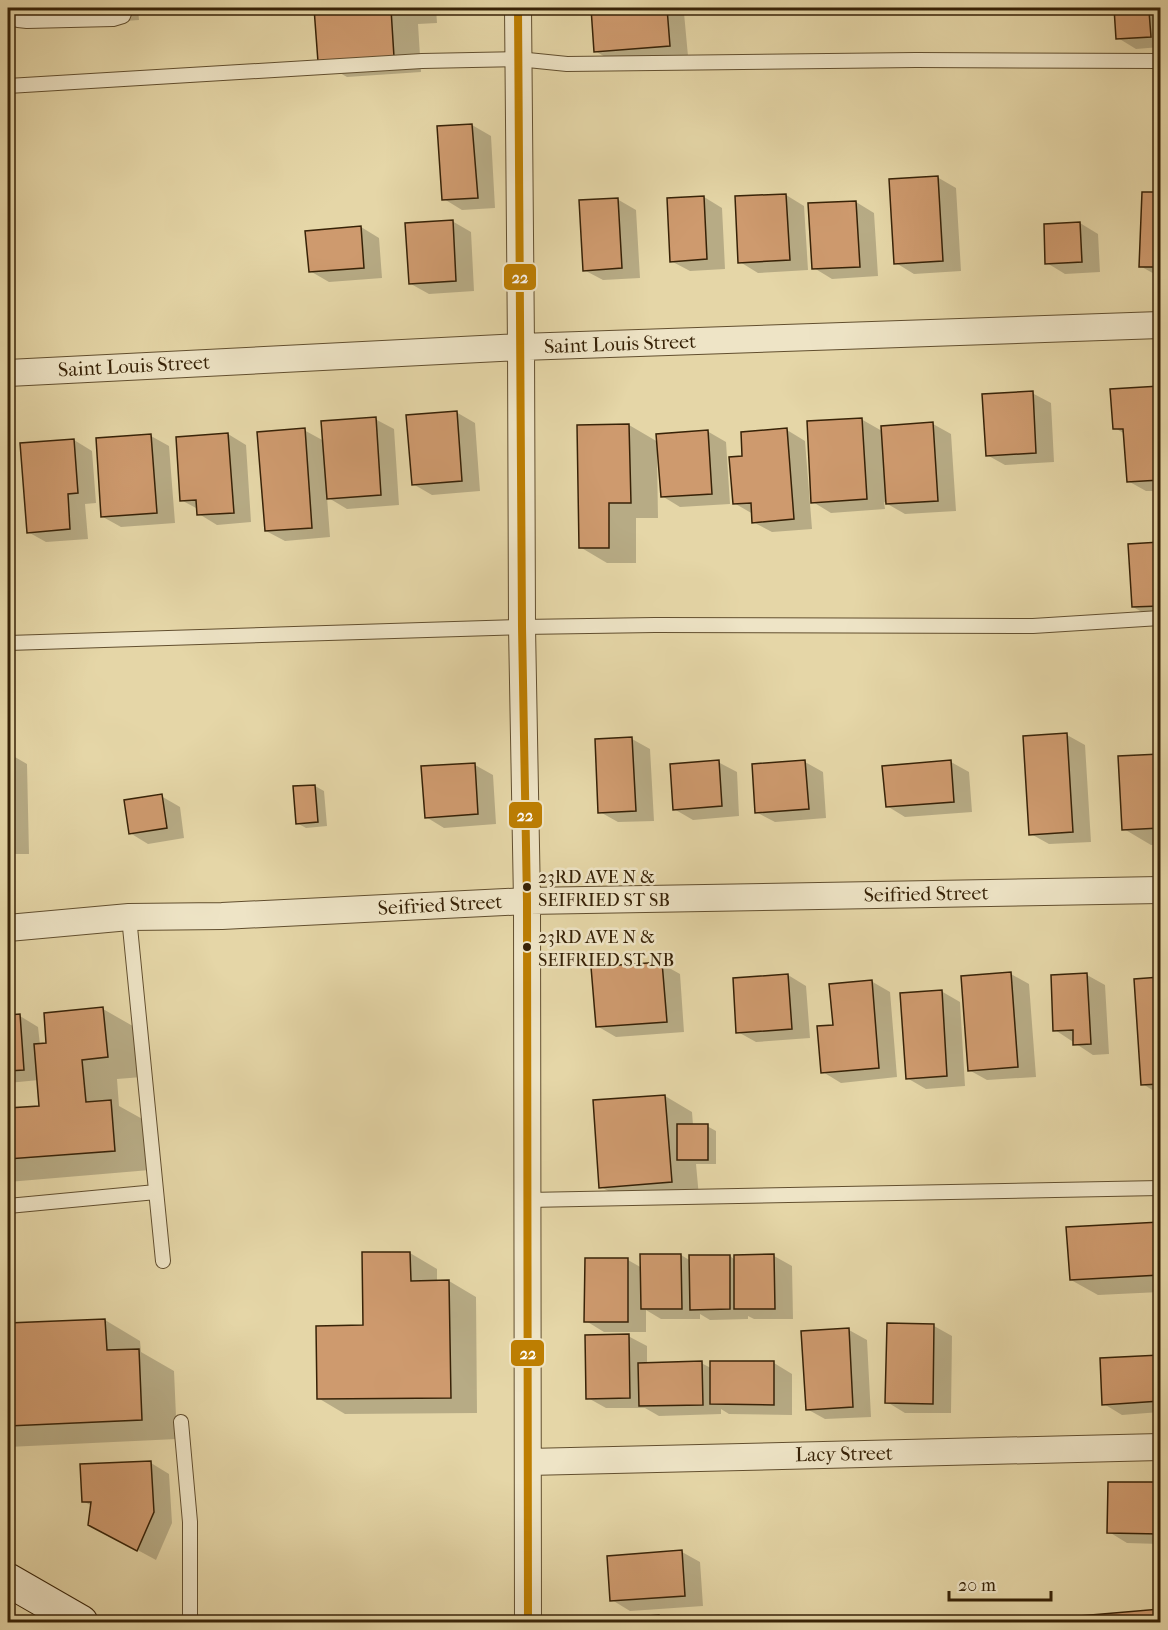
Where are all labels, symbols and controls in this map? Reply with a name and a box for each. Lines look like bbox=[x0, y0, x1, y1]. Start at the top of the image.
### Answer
line badge: 22 bbox=[503, 263, 537, 291]
text: 22 bbox=[512, 268, 528, 287]
street label: Saint Louis Street bbox=[544, 330, 696, 358]
street label: Saint Louis Street bbox=[57, 351, 211, 381]
line badge: 22 bbox=[508, 801, 543, 829]
text: 22 bbox=[517, 806, 533, 825]
place label: 23RD AVE N & SEIFRIED ST SB bbox=[538, 867, 670, 911]
marker: 23RD AVE N & SEIFRIED ST SB bbox=[521, 881, 533, 893]
street label: Seifried Street bbox=[863, 881, 989, 907]
street label: Seifried Street bbox=[377, 890, 503, 920]
place label: 23RD AVE N & SEIFRIED ST NB bbox=[538, 927, 674, 971]
marker: 23RD AVE N & SEIFRIED ST NB bbox=[521, 941, 533, 953]
line badge: 22 bbox=[510, 1339, 545, 1367]
text: 22 bbox=[520, 1344, 536, 1363]
street label: Lacy Street bbox=[795, 1442, 893, 1466]
scale bar bbox=[949, 1564, 1051, 1602]
text: 20 m bbox=[958, 1575, 996, 1596]

